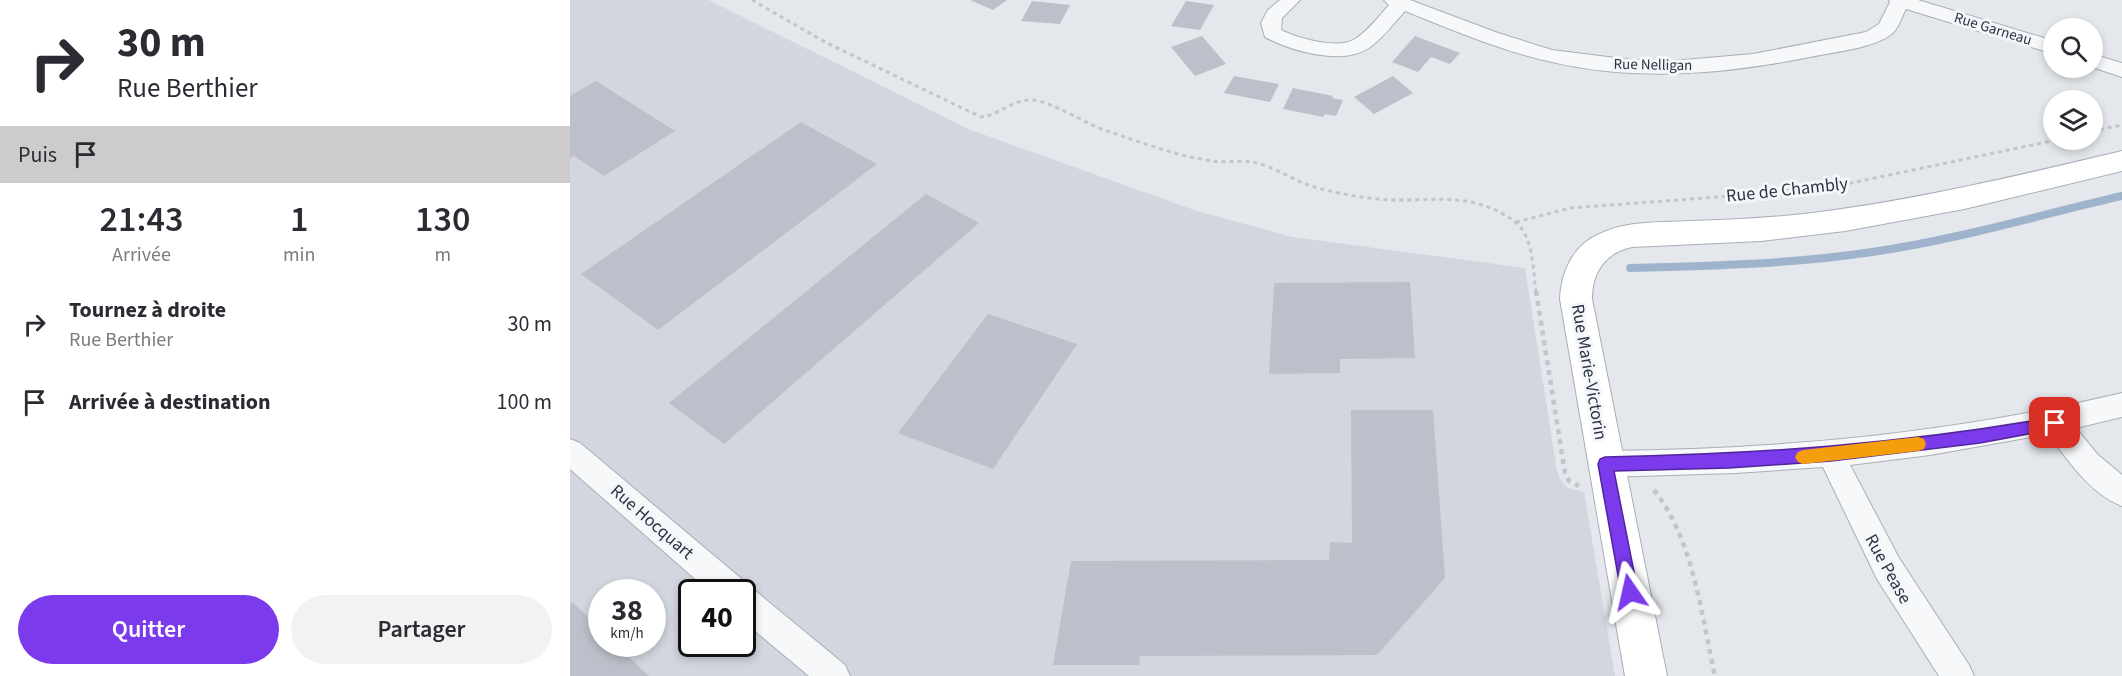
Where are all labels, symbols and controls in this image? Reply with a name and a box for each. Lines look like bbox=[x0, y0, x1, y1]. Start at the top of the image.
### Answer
street label: Rue Garneau bbox=[1952, 7, 2034, 51]
text: 30 m bbox=[117, 13, 206, 73]
map controls bbox=[2043, 18, 2103, 150]
button: search bbox=[2043, 18, 2103, 78]
icon: right bbox=[18, 24, 96, 102]
street label: Rue Nelligan bbox=[1613, 54, 1693, 76]
text: Rue Berthier bbox=[117, 69, 258, 108]
button: layers bbox=[2043, 90, 2103, 150]
icon: arrive bbox=[69, 138, 102, 171]
text: Puis bbox=[18, 139, 57, 171]
street label: Rue de Chambly bbox=[1725, 171, 1850, 209]
text: 21:43 bbox=[100, 194, 183, 245]
text: 1 bbox=[290, 194, 308, 245]
text: 130 bbox=[415, 194, 470, 245]
text: Arrivée bbox=[112, 241, 171, 269]
text: min bbox=[283, 241, 315, 269]
text: m bbox=[434, 241, 451, 269]
text: Tournez à droite bbox=[69, 294, 226, 326]
street label: Rue Marie-Victorin bbox=[1565, 302, 1613, 442]
icon: right bbox=[18, 308, 51, 341]
text: 30 m bbox=[507, 308, 552, 340]
text: Rue Berthier bbox=[69, 326, 173, 354]
icon: arrive bbox=[18, 386, 51, 419]
text: Arrivée à destination bbox=[69, 386, 271, 418]
text: 100 m bbox=[497, 386, 552, 418]
pin bbox=[2029, 397, 2080, 448]
icon: arrive bbox=[2038, 406, 2071, 439]
street label: Rue Hocquart bbox=[605, 479, 699, 565]
street label: Rue Pease bbox=[1859, 529, 1918, 609]
position arrow bbox=[1598, 560, 1662, 624]
speed limit sign: 40 bbox=[678, 579, 756, 657]
text: 38 bbox=[611, 589, 643, 632]
button: Quitter bbox=[18, 595, 279, 664]
button: Partager bbox=[291, 595, 552, 664]
text: km/h bbox=[610, 623, 644, 644]

